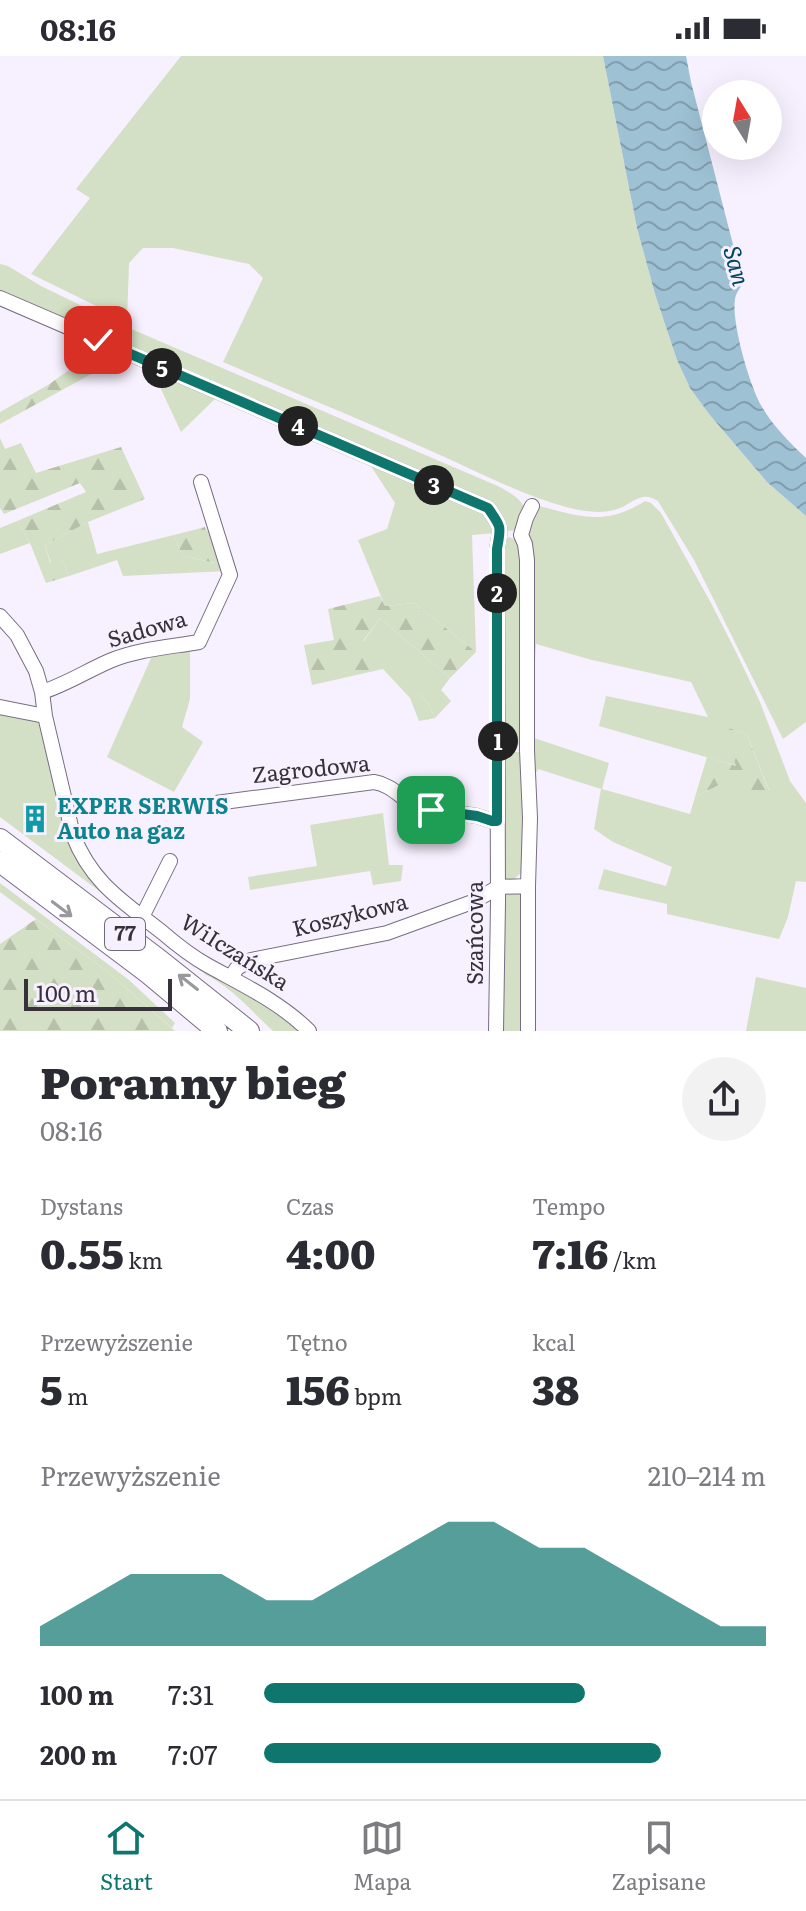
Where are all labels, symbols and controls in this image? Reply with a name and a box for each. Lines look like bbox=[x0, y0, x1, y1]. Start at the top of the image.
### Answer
text: 08:16 bbox=[40, 6, 116, 50]
north arrow bbox=[702, 80, 782, 160]
map controls bbox=[702, 80, 782, 160]
water label: San bbox=[716, 242, 760, 289]
pin bbox=[64, 306, 132, 374]
icon: check bbox=[76, 318, 120, 362]
pin: 5 bbox=[142, 348, 182, 388]
text: 5 bbox=[156, 351, 168, 384]
pin: 4 bbox=[278, 406, 318, 446]
text: 4 bbox=[291, 409, 305, 442]
pin: 3 bbox=[414, 465, 454, 505]
text: 3 bbox=[428, 468, 440, 501]
pin: 2 bbox=[477, 573, 517, 613]
text: 2 bbox=[491, 576, 503, 609]
street label: Sadowa bbox=[103, 600, 190, 655]
pin: 1 bbox=[478, 721, 518, 761]
text: 1 bbox=[493, 724, 503, 757]
street label: Zagrodowa bbox=[250, 745, 371, 790]
pin bbox=[397, 776, 465, 844]
place label: EXPER SERWIS Auto na gaz bbox=[57, 788, 228, 846]
icon: arrive bbox=[409, 788, 453, 832]
building icon: EXPER SERWIS Auto na gaz bbox=[20, 804, 50, 834]
street label: Szańcowa bbox=[457, 881, 490, 985]
street label: Koszykowa bbox=[289, 883, 411, 944]
one-way arrow bbox=[51, 900, 72, 917]
street label: WiIczańska bbox=[175, 904, 297, 997]
road number: 77 bbox=[105, 918, 145, 950]
one-way arrow bbox=[178, 973, 199, 990]
scale bar bbox=[24, 975, 172, 1011]
text: 100 m bbox=[36, 976, 96, 1009]
text: Poranny bieg bbox=[40, 1047, 346, 1113]
button: share bbox=[682, 1057, 766, 1141]
text: 08:16 bbox=[40, 1110, 103, 1149]
text: Dystans bbox=[40, 1189, 123, 1222]
text: Czas bbox=[286, 1189, 334, 1222]
text: Tempo bbox=[532, 1189, 605, 1222]
text: 0.55 bbox=[40, 1222, 124, 1281]
text: 4:00 bbox=[286, 1222, 375, 1281]
text: 7:16 bbox=[532, 1222, 608, 1281]
text: km bbox=[124, 1243, 163, 1276]
text: /km bbox=[608, 1243, 657, 1276]
text: Przewyższenie bbox=[40, 1325, 193, 1358]
text: Tętno bbox=[286, 1325, 348, 1358]
text: kcal bbox=[532, 1325, 575, 1358]
text: 5 bbox=[40, 1358, 63, 1417]
text: 156 bbox=[286, 1358, 350, 1417]
text: 38 bbox=[532, 1358, 579, 1417]
text: m bbox=[63, 1379, 88, 1412]
text: bpm bbox=[350, 1379, 402, 1412]
text: Przewyższenie bbox=[40, 1455, 221, 1494]
text: 210–214 m bbox=[648, 1455, 766, 1494]
text: 100 m bbox=[40, 1674, 114, 1713]
text: 7:31 bbox=[168, 1674, 214, 1713]
text: 200 m bbox=[40, 1734, 117, 1773]
text: 7:07 bbox=[168, 1734, 218, 1773]
tab: Start bbox=[100, 1816, 153, 1897]
tab: Mapa bbox=[353, 1816, 411, 1897]
tab: Zapisane bbox=[611, 1816, 706, 1897]

